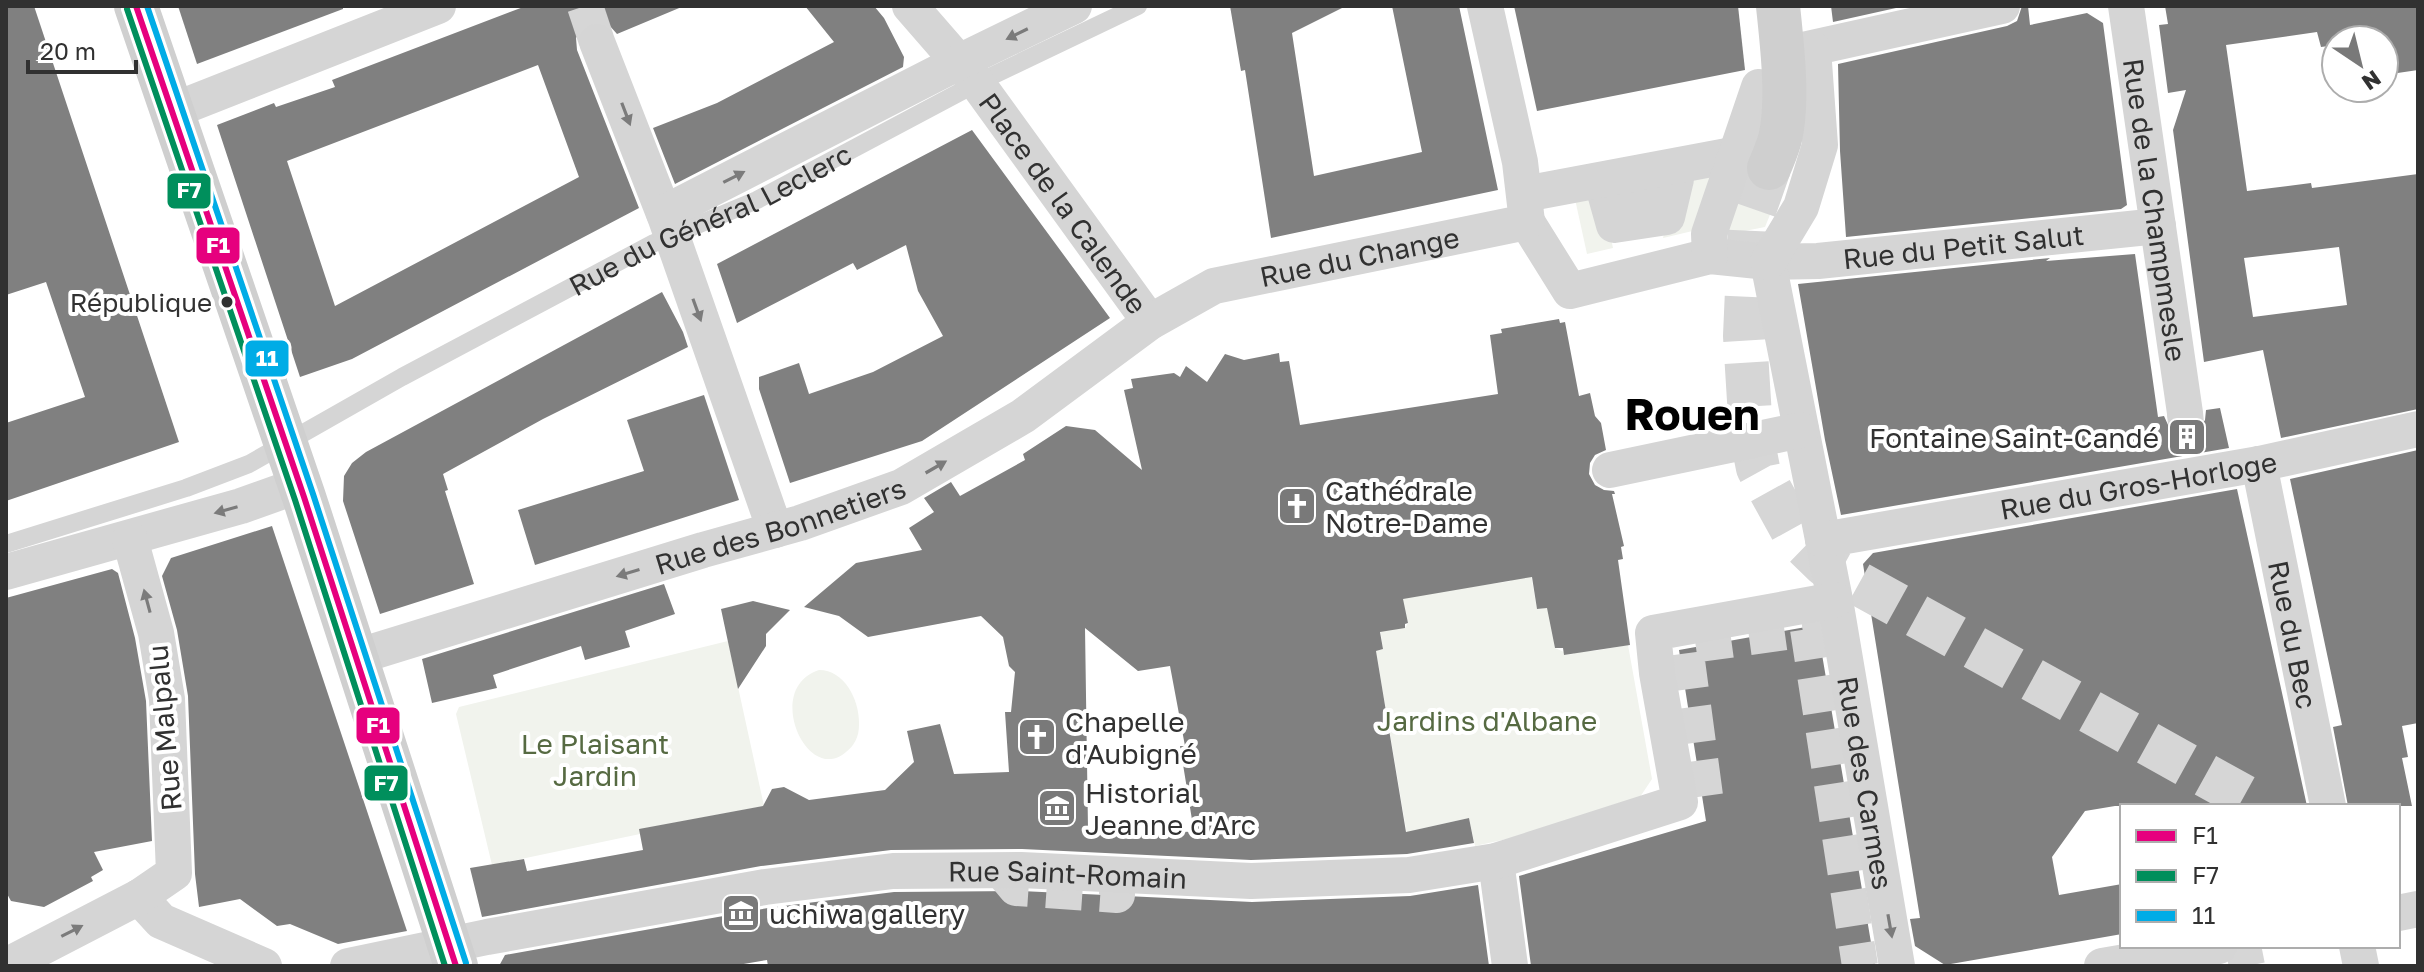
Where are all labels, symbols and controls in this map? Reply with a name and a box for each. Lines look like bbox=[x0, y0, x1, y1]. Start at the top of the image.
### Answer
scale bar bbox=[28, 24, 136, 74]
north arrow bbox=[2320, 24, 2400, 104]
one-way arrow bbox=[1005, 27, 1028, 41]
text: 20 m bbox=[40, 36, 96, 65]
street label: Rue de la Champmesle bbox=[2117, 56, 2194, 364]
text: N bbox=[2357, 65, 2386, 97]
street label: Place de la Calende bbox=[973, 86, 1155, 320]
one-way arrow bbox=[619, 102, 632, 126]
street label: Rue du Général Leclerc bbox=[563, 137, 857, 302]
one-way arrow bbox=[722, 171, 745, 184]
line badge: F7 bbox=[166, 172, 212, 210]
text: F7 bbox=[176, 176, 202, 203]
street label: Rue du Petit Salut bbox=[1841, 217, 2085, 275]
street label: Rue du Change bbox=[1257, 220, 1462, 293]
line badge: F1 bbox=[195, 226, 241, 265]
text: F1 bbox=[206, 231, 230, 258]
place label: République bbox=[70, 287, 212, 318]
marker: République bbox=[219, 294, 235, 310]
one-way arrow bbox=[691, 298, 704, 322]
line badge: 11 bbox=[244, 339, 290, 378]
text: 11 bbox=[256, 344, 278, 371]
district label: Rouen bbox=[1624, 387, 1760, 440]
building icon: Fontaine Saint-Candé bbox=[2166, 416, 2208, 458]
place label: Fontaine Saint-Candé bbox=[1869, 421, 2159, 454]
street label: Rue du Gros-Horloge bbox=[1997, 444, 2280, 525]
one-way arrow bbox=[925, 460, 947, 474]
street label: Rue des Bonnetiers bbox=[651, 470, 910, 580]
place label: Cathédrale Notre-Dame bbox=[1325, 474, 1488, 539]
church icon: Cathédrale Notre-Dame bbox=[1276, 485, 1318, 527]
one-way arrow bbox=[214, 504, 238, 517]
street label: Rue du Bec bbox=[2262, 558, 2324, 711]
one-way arrow bbox=[616, 567, 640, 580]
one-way arrow bbox=[141, 588, 153, 613]
street label: Rue Malpalu bbox=[140, 644, 188, 812]
street label: Rue des Carmes bbox=[1832, 674, 1900, 892]
park label: Jardins d'Albane bbox=[1377, 704, 1597, 737]
place label: Chapelle d'Aubigné bbox=[1065, 705, 1197, 770]
line badge: F1 bbox=[355, 706, 401, 745]
text: F1 bbox=[366, 711, 390, 738]
church icon: Chapelle d'Aubigné bbox=[1016, 716, 1058, 758]
park label: Le Plaisant Jardin bbox=[521, 727, 669, 792]
line badge: F7 bbox=[363, 764, 409, 802]
text: F7 bbox=[373, 769, 399, 796]
place label: Historial Jeanne d'Arc bbox=[1085, 776, 1256, 841]
museum icon: Historial Jeanne d'Arc bbox=[1036, 787, 1078, 829]
legend bbox=[2120, 804, 2400, 948]
text: F1 bbox=[2192, 820, 2218, 849]
street label: Rue Saint-Romain bbox=[948, 853, 1188, 894]
text: F7 bbox=[2192, 860, 2219, 889]
museum icon: uchiwa gallery bbox=[720, 892, 762, 934]
place label: uchiwa gallery bbox=[769, 897, 966, 930]
text: 11 bbox=[2192, 900, 2215, 929]
one-way arrow bbox=[1884, 913, 1896, 938]
one-way arrow bbox=[61, 925, 84, 938]

